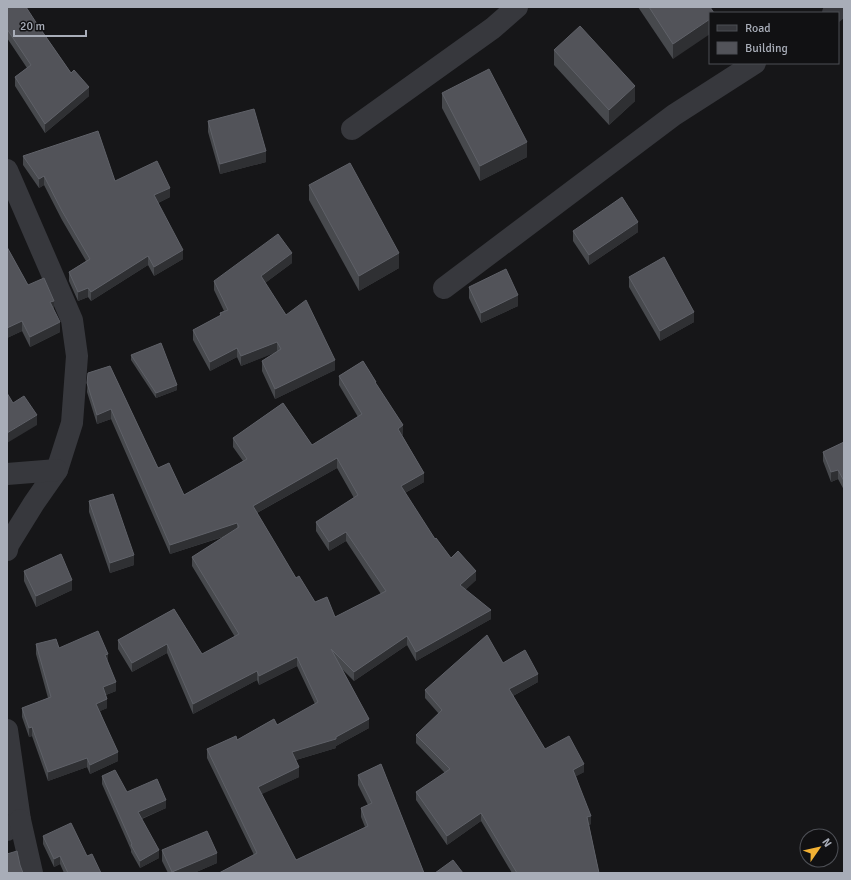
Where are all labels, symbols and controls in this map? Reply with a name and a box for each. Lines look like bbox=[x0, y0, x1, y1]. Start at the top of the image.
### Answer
scale bar bbox=[14, 12, 86, 38]
legend bbox=[709, 12, 839, 64]
text: 20 m bbox=[20, 19, 45, 34]
text: Road bbox=[745, 21, 771, 36]
text: Building bbox=[745, 41, 788, 56]
north arrow bbox=[799, 828, 839, 868]
text: N bbox=[819, 836, 834, 849]

